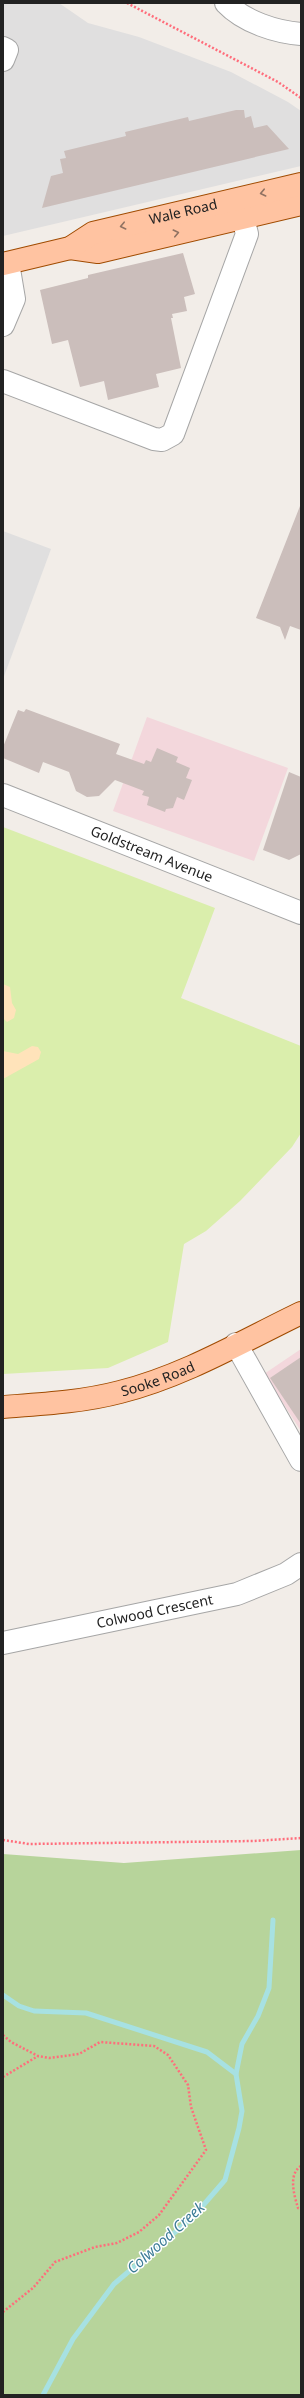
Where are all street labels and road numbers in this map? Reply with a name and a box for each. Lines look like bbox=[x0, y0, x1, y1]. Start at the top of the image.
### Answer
street label: Wale Road bbox=[147, 194, 219, 228]
street label: Goldstream Avenue bbox=[88, 821, 216, 886]
street label: Sooke Road bbox=[119, 1357, 198, 1400]
street label: Colwood Crescent bbox=[95, 1589, 215, 1632]

